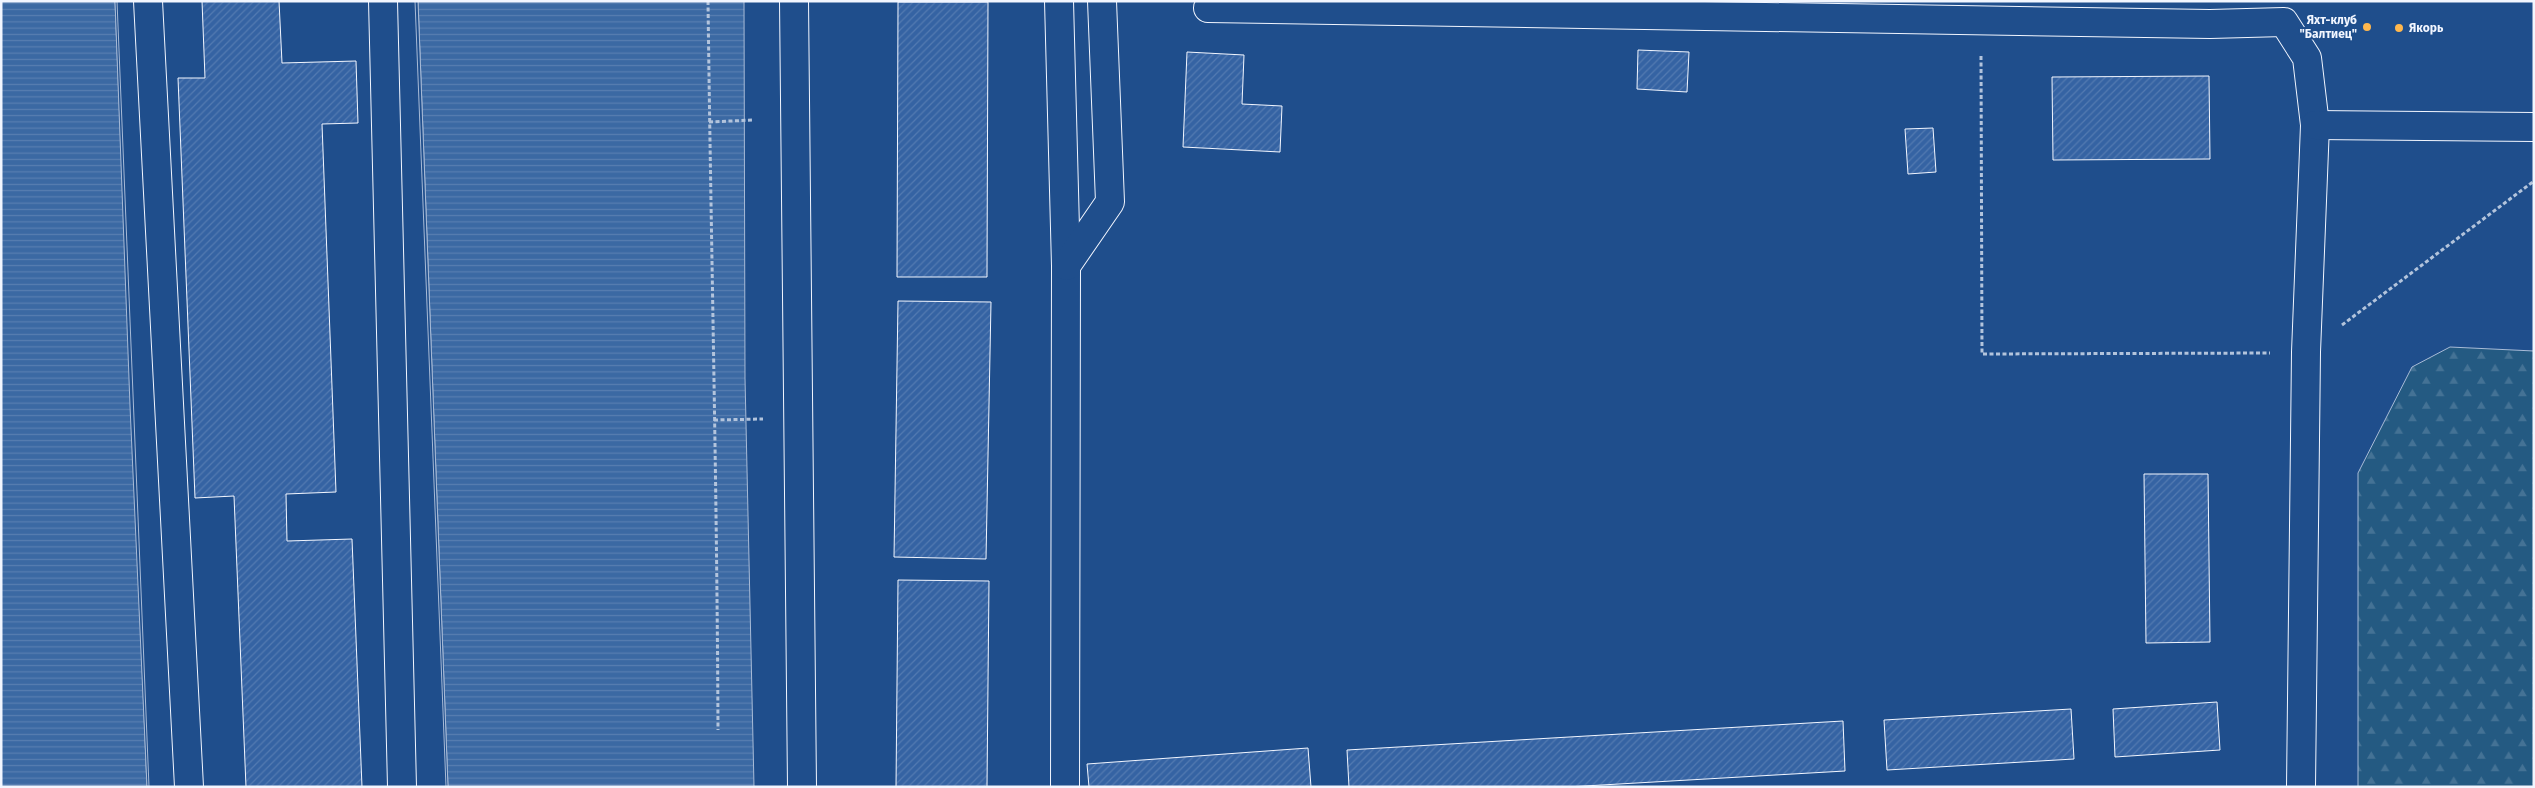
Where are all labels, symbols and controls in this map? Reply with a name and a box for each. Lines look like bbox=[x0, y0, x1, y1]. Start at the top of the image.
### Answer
place label: Яхт-клуб "Балтиец" bbox=[2300, 13, 2357, 41]
marker: Яхт-клуб "Балтиец" bbox=[2361, 21, 2373, 33]
place label: Якорь bbox=[2409, 21, 2444, 35]
marker: Якорь bbox=[2393, 22, 2405, 34]

